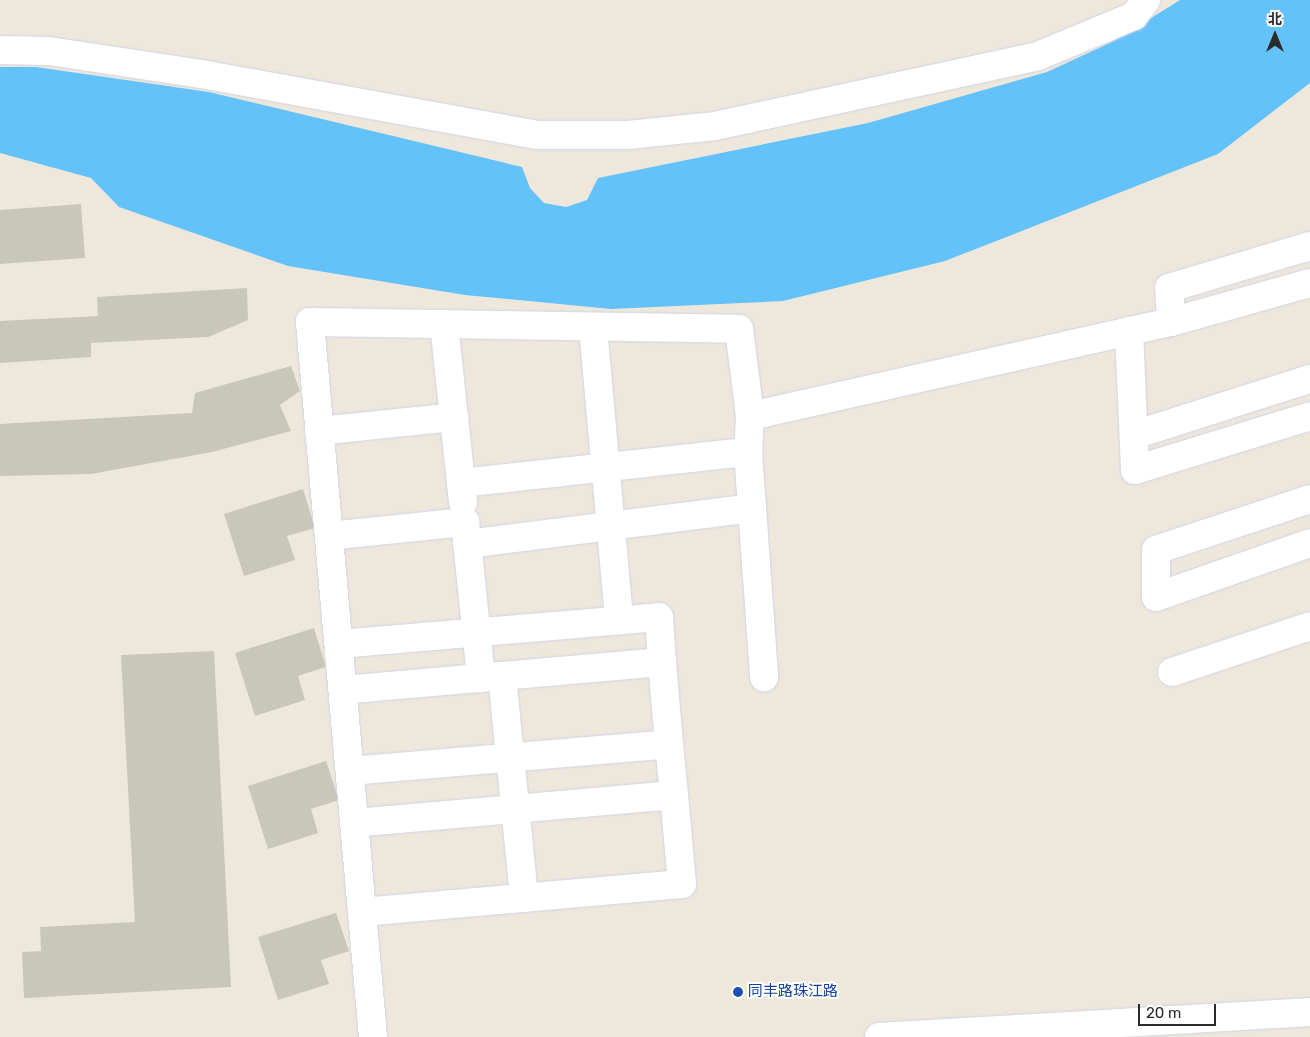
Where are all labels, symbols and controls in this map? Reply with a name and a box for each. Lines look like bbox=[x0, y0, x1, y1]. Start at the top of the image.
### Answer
north arrow bbox=[1250, 10, 1300, 60]
text: 北 bbox=[1268, 11, 1282, 28]
place label: 同丰路珠江路 bbox=[748, 983, 838, 1001]
marker: 同丰路珠江路 bbox=[732, 986, 744, 998]
scale bar bbox=[1140, 994, 1218, 1026]
text: 20 m bbox=[1146, 1004, 1181, 1022]

